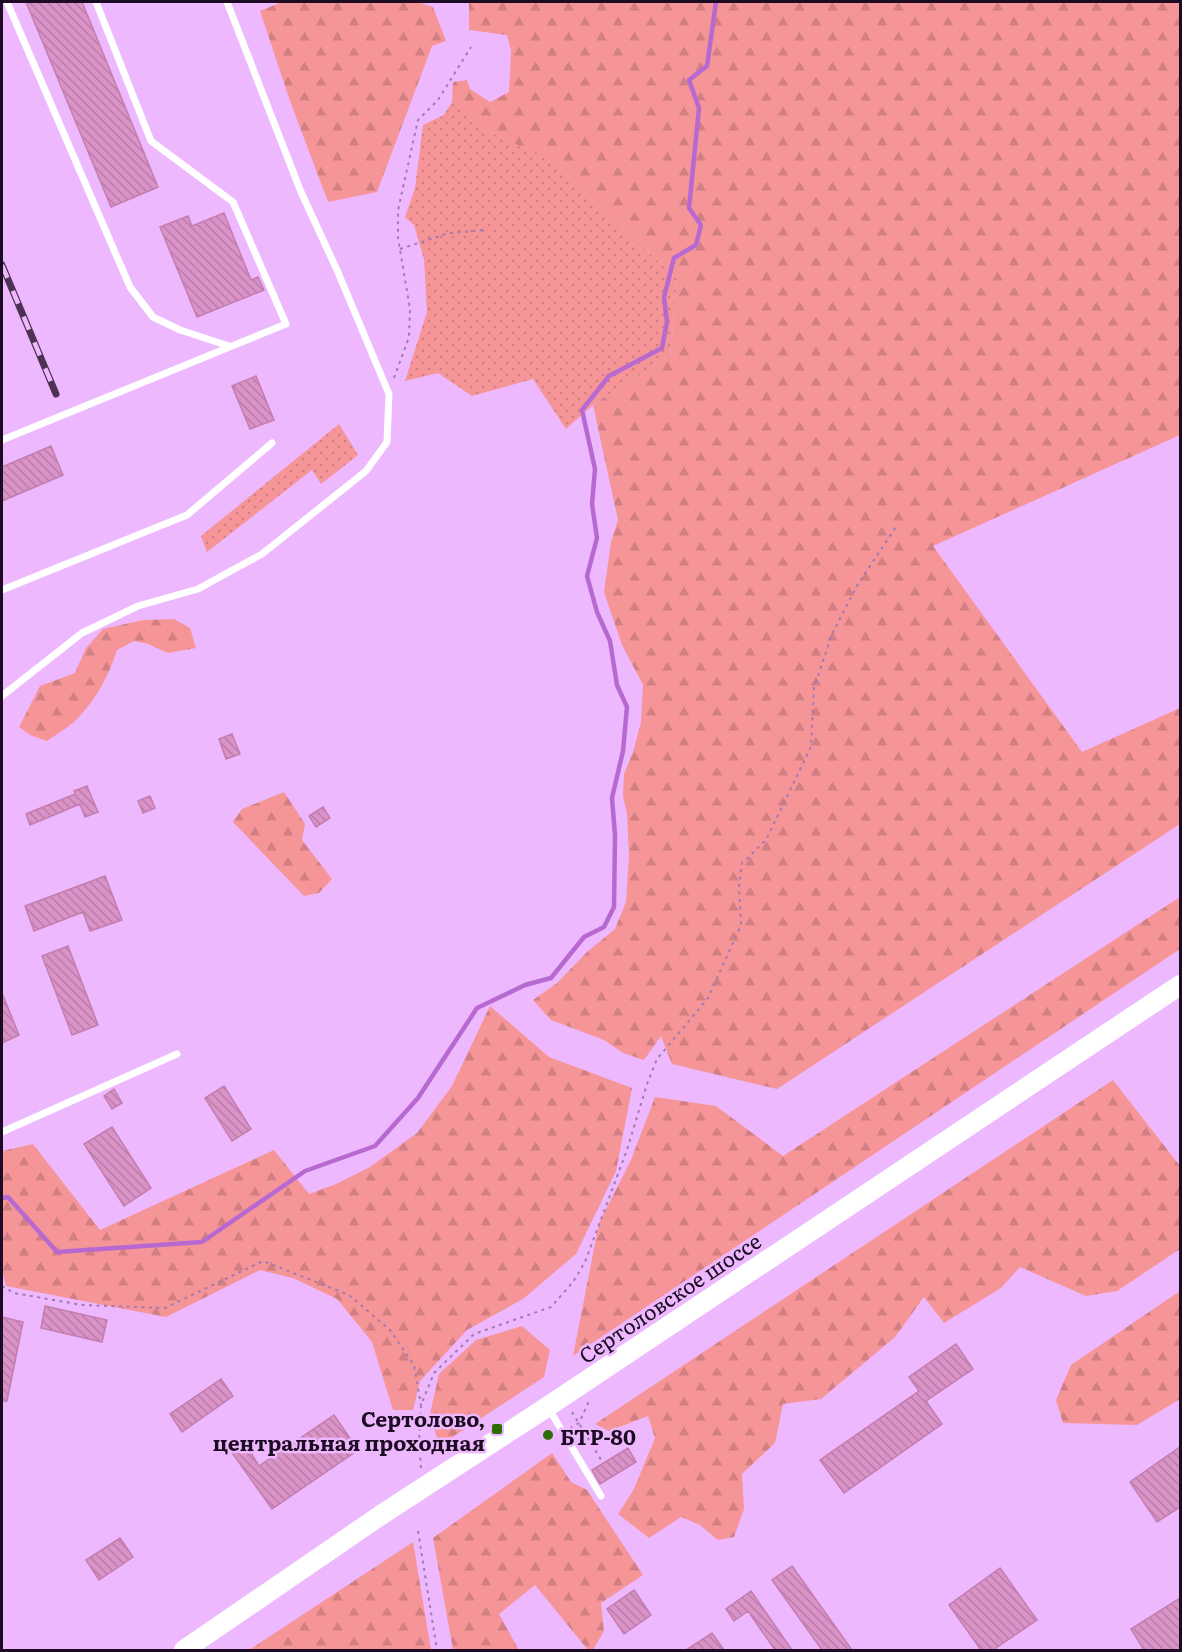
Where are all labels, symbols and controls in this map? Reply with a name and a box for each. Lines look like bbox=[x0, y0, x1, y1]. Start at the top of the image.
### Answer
street label: Сертоловское шоссе bbox=[572, 1224, 766, 1370]
place label: Сертолово, центральная проходная bbox=[213, 1402, 485, 1457]
place label: БТР-80 bbox=[560, 1420, 636, 1451]
marker: Сертолово, центральная проходная bbox=[490, 1422, 504, 1436]
marker: БТР-80 bbox=[541, 1428, 555, 1442]

